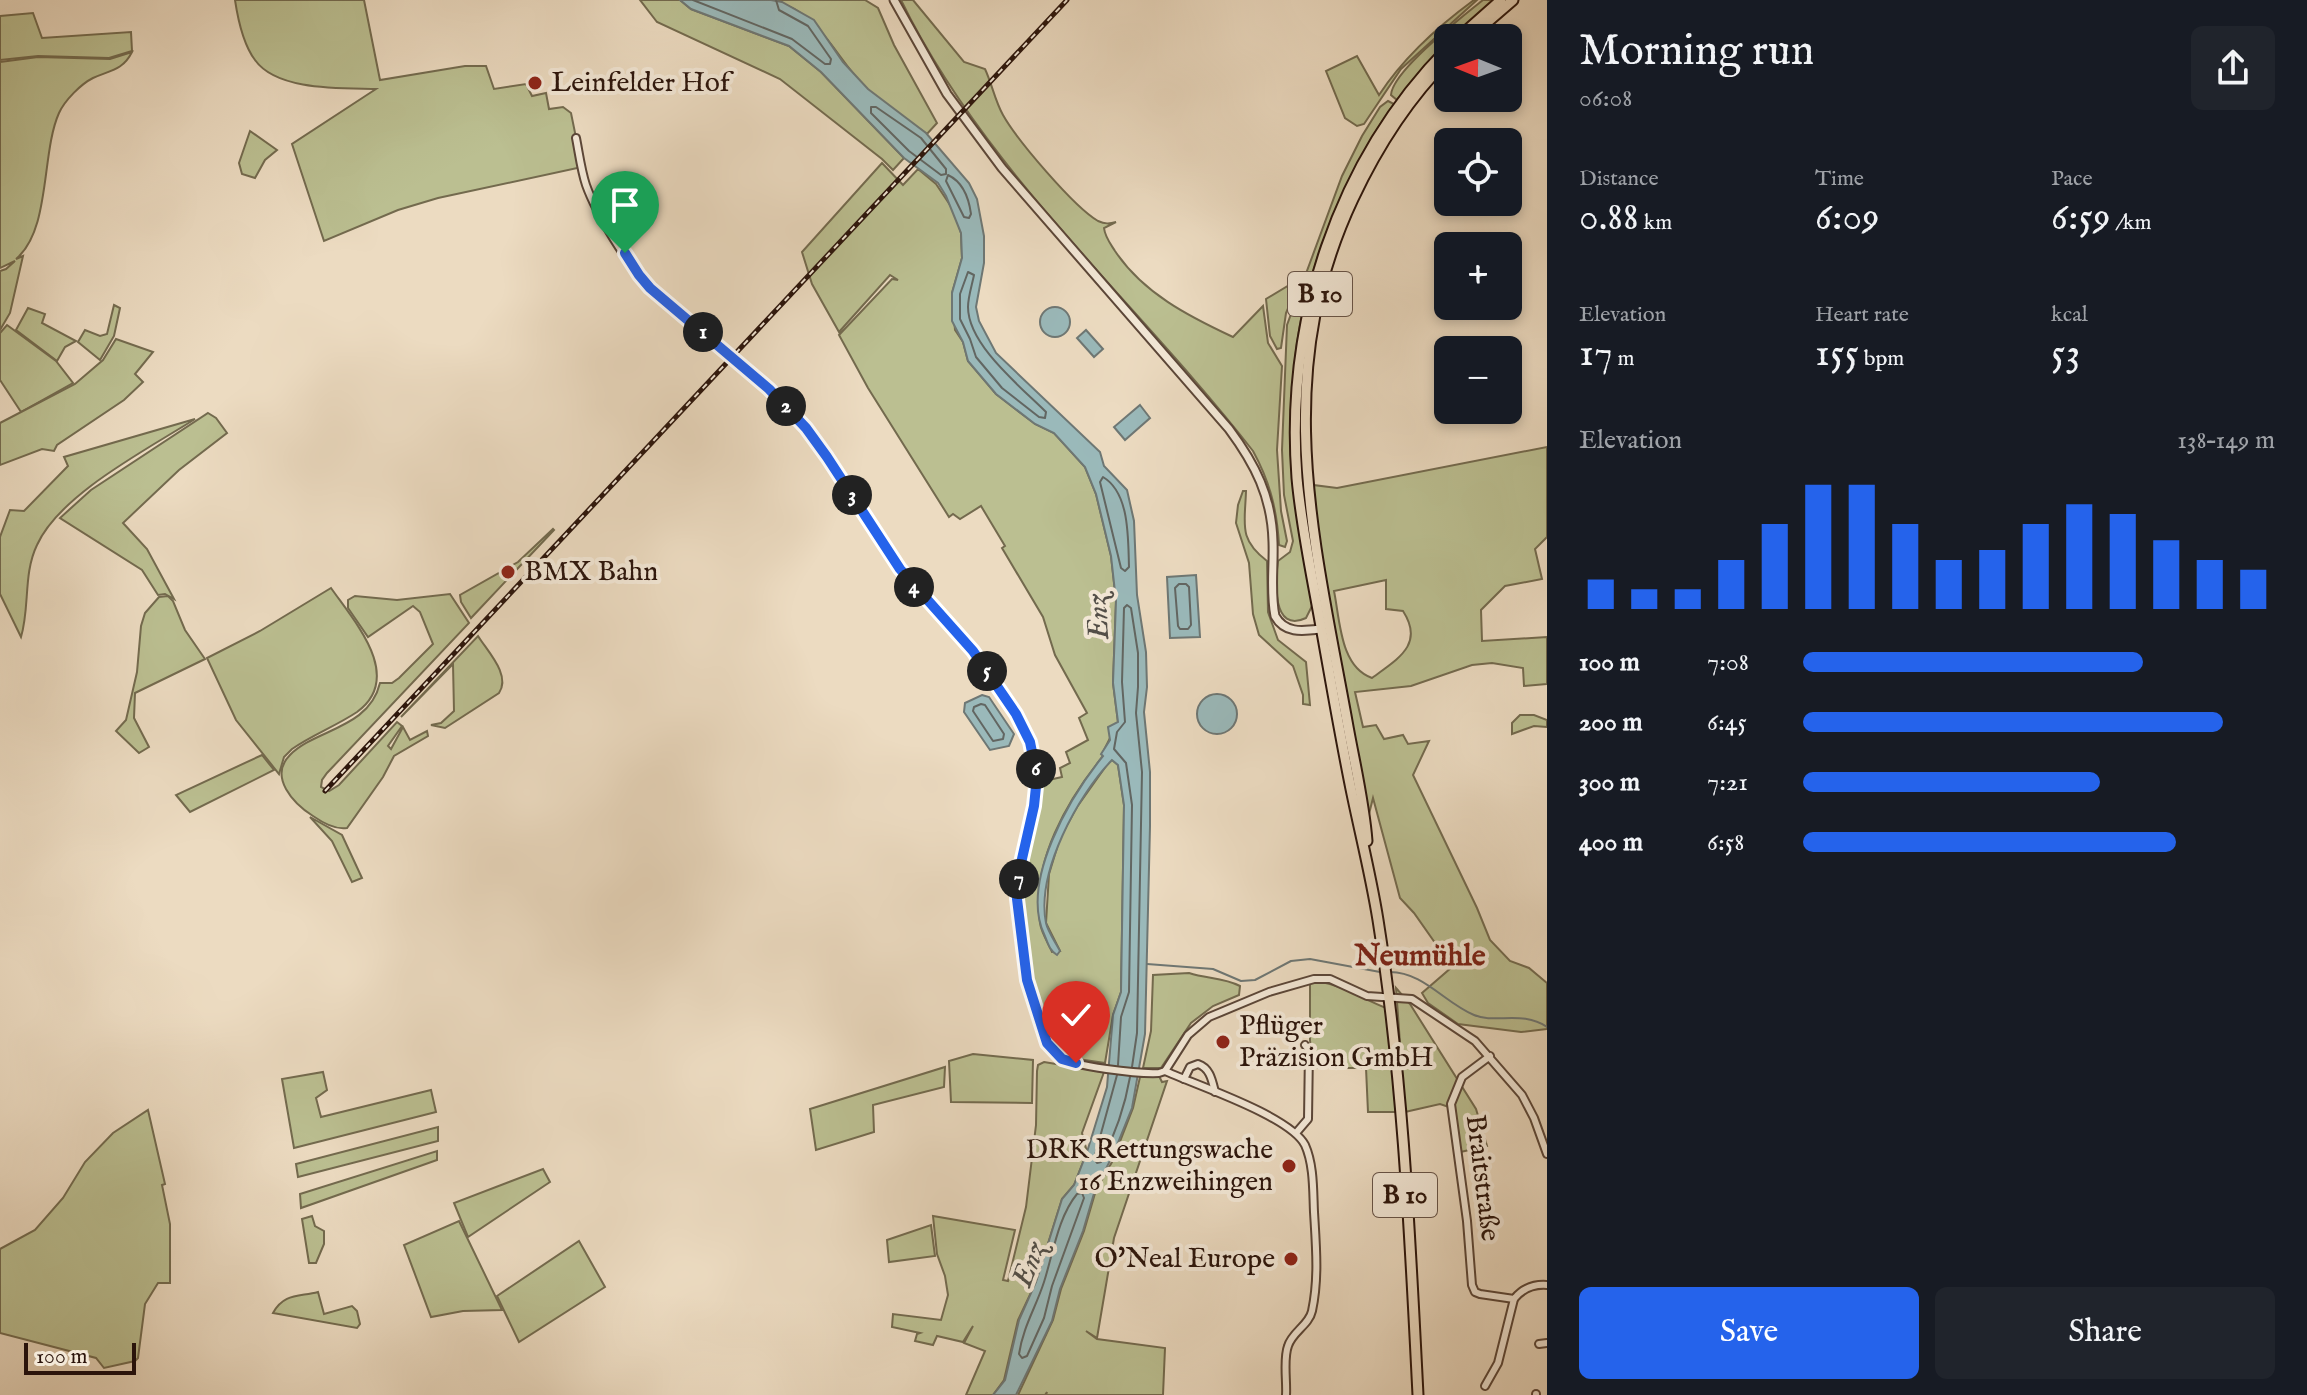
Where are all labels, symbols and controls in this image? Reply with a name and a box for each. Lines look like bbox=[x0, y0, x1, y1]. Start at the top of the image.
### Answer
north arrow bbox=[1434, 24, 1522, 112]
map controls bbox=[1434, 24, 1522, 424]
text: Morning run bbox=[1579, 24, 1814, 80]
button: share bbox=[2191, 26, 2275, 110]
place label: Leinfelder Hof bbox=[551, 66, 735, 101]
marker: Leinfelder Hof bbox=[526, 74, 544, 92]
text: 06:08 bbox=[1579, 82, 1633, 115]
button: locate bbox=[1434, 128, 1522, 216]
text: Distance bbox=[1579, 165, 1659, 193]
text: Time bbox=[1815, 165, 1864, 193]
text: Pace bbox=[2051, 165, 2093, 193]
pin bbox=[591, 171, 659, 253]
icon: arrive bbox=[603, 183, 647, 227]
text: 0.88 bbox=[1579, 193, 1639, 244]
text: 6:09 bbox=[1815, 193, 1880, 244]
text: 6:59 bbox=[2051, 193, 2110, 244]
text: km bbox=[1639, 209, 1672, 237]
text: /km bbox=[2110, 209, 2151, 237]
button: + bbox=[1434, 232, 1522, 320]
road number: B 10 bbox=[1288, 272, 1352, 316]
text: Elevation bbox=[1579, 301, 1666, 329]
text: Heart rate bbox=[1815, 301, 1909, 329]
text: kcal bbox=[2051, 301, 2088, 329]
pin: 1 bbox=[683, 312, 723, 352]
text: 1 bbox=[699, 318, 707, 346]
text: 17 bbox=[1579, 329, 1613, 380]
text: 155 bbox=[1815, 329, 1859, 380]
text: 53 bbox=[2051, 329, 2080, 380]
button: − bbox=[1434, 336, 1522, 424]
text: m bbox=[1613, 345, 1634, 373]
text: bpm bbox=[1859, 345, 1904, 373]
pin: 2 bbox=[766, 386, 806, 426]
text: 2 bbox=[781, 392, 791, 420]
text: Elevation bbox=[1579, 424, 1682, 457]
text: 138–149 m bbox=[2177, 424, 2275, 457]
pin: 3 bbox=[832, 475, 872, 515]
text: 3 bbox=[848, 481, 856, 509]
place label: BMX Bahn bbox=[524, 555, 658, 590]
marker: BMX Bahn bbox=[499, 563, 517, 581]
pin: 4 bbox=[894, 567, 934, 607]
text: 4 bbox=[909, 573, 919, 601]
water label: Enz bbox=[1079, 591, 1119, 642]
text: 100 m bbox=[1579, 646, 1640, 679]
text: 7:08 bbox=[1707, 646, 1749, 679]
pin: 5 bbox=[967, 651, 1007, 691]
text: 5 bbox=[983, 657, 991, 685]
text: 200 m bbox=[1579, 706, 1643, 739]
text: 6:45 bbox=[1707, 706, 1747, 739]
pin: 6 bbox=[1016, 749, 1056, 789]
text: 6 bbox=[1031, 755, 1041, 783]
text: 300 m bbox=[1579, 766, 1640, 799]
text: 7:21 bbox=[1707, 766, 1748, 799]
text: 400 m bbox=[1579, 826, 1643, 859]
text: 6:58 bbox=[1707, 826, 1744, 859]
pin: 7 bbox=[999, 859, 1039, 899]
text: 7 bbox=[1014, 865, 1024, 893]
district label: Neumühle bbox=[1354, 938, 1486, 976]
pin bbox=[1042, 981, 1110, 1063]
icon: check bbox=[1054, 993, 1098, 1037]
place label: Pflüger Präzision GmbH bbox=[1239, 1009, 1434, 1076]
marker: Pflüger Präzision GmbH bbox=[1214, 1033, 1232, 1051]
street label: Braitstraße bbox=[1457, 1113, 1507, 1243]
place label: DRK Rettungswache 16 Enzweihingen bbox=[1025, 1133, 1273, 1200]
marker: DRK Rettungswache 16 Enzweihingen bbox=[1280, 1157, 1298, 1175]
road number: B 10 bbox=[1373, 1173, 1437, 1217]
water label: Enz bbox=[1004, 1234, 1057, 1294]
place label: O'Neal Europe bbox=[1095, 1242, 1275, 1277]
marker: O'Neal Europe bbox=[1282, 1250, 1300, 1268]
button: Save bbox=[1579, 1287, 1919, 1379]
button: Share bbox=[1935, 1287, 2275, 1379]
scale bar bbox=[24, 1339, 136, 1375]
text: 100 m bbox=[36, 1343, 88, 1371]

